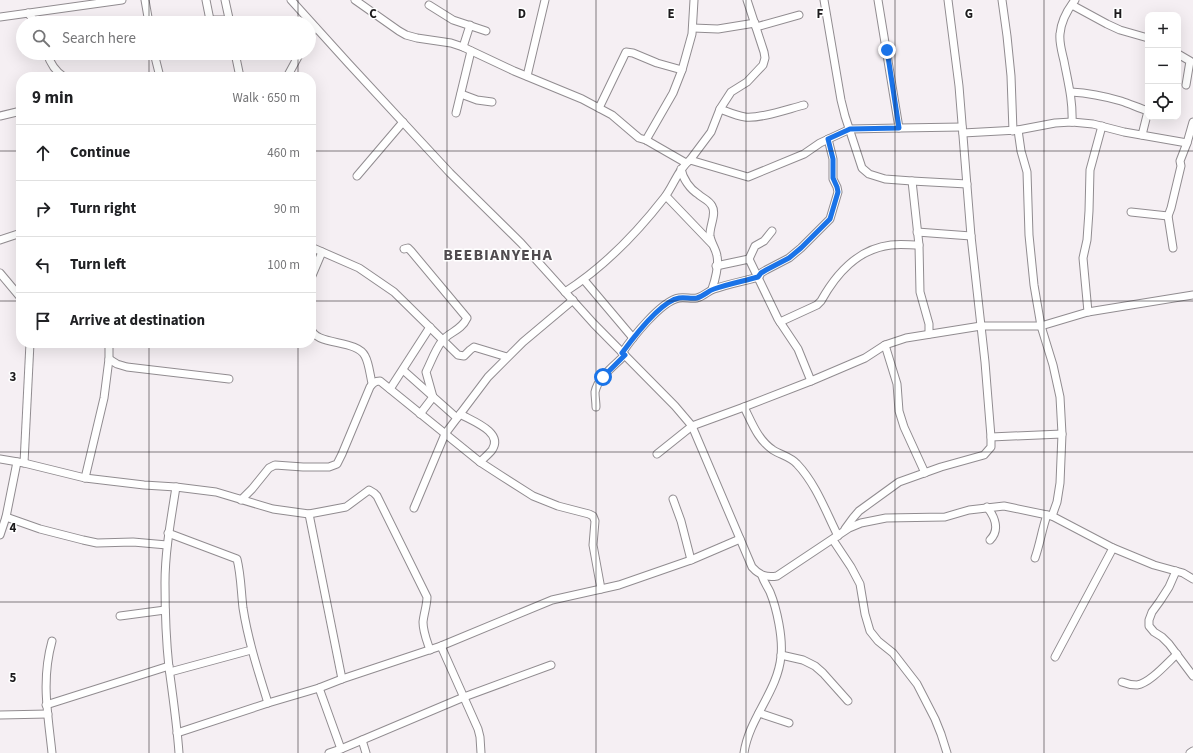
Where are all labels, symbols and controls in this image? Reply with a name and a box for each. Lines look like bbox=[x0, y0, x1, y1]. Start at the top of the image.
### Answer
text: C bbox=[369, 5, 377, 23]
text: D bbox=[518, 5, 526, 23]
text: E bbox=[667, 5, 675, 23]
text: F bbox=[817, 5, 824, 23]
text: G bbox=[965, 5, 973, 23]
text: H bbox=[1114, 5, 1122, 23]
map controls bbox=[1145, 12, 1181, 120]
button: + bbox=[1145, 12, 1181, 48]
search box bbox=[16, 16, 316, 60]
icon: search bbox=[30, 27, 52, 49]
text: Search here bbox=[62, 28, 136, 49]
route end bbox=[878, 41, 896, 59]
button: − bbox=[1145, 48, 1181, 84]
button: locate bbox=[1145, 84, 1181, 120]
text: 9 min bbox=[32, 86, 73, 110]
text: Walk · 650 m bbox=[232, 89, 300, 107]
icon: ahead bbox=[32, 142, 54, 164]
text: Continue bbox=[70, 142, 130, 163]
text: 460 m bbox=[267, 144, 300, 162]
icon: right bbox=[32, 198, 54, 220]
text: Turn right bbox=[70, 198, 136, 219]
text: 90 m bbox=[274, 200, 300, 218]
district label: BEEBIANYEHA bbox=[443, 244, 553, 266]
icon: left bbox=[32, 254, 54, 276]
text: Turn left bbox=[70, 254, 126, 275]
text: 100 m bbox=[267, 256, 300, 274]
icon: arrive bbox=[32, 310, 54, 332]
text: Arrive at destination bbox=[70, 310, 205, 331]
text: 3 bbox=[10, 368, 17, 386]
route start bbox=[594, 368, 612, 386]
text: 4 bbox=[10, 519, 17, 537]
text: 5 bbox=[10, 669, 17, 687]

